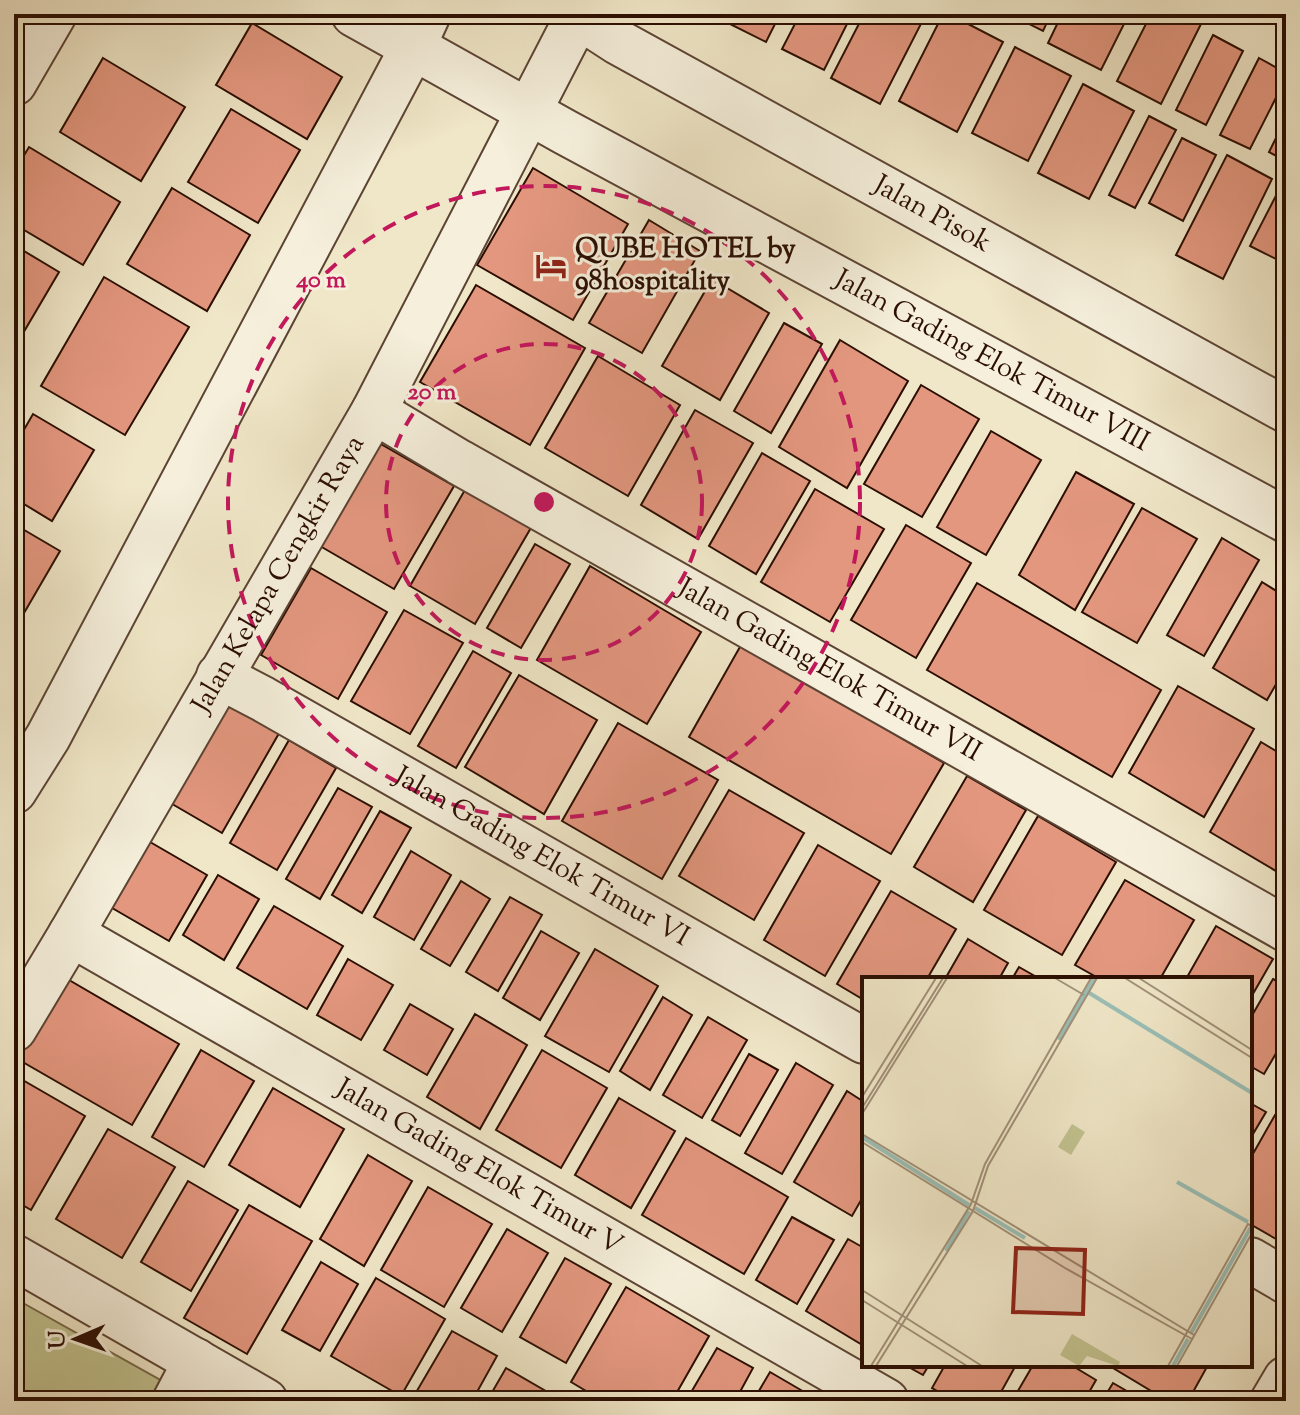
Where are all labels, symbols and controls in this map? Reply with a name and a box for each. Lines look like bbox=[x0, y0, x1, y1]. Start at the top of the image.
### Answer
street label: Jalan Pisok bbox=[864, 165, 998, 264]
place label: QUBE HOTEL by 98hospitality bbox=[575, 230, 796, 302]
hotel icon: QUBE HOTEL by 98hospitality bbox=[534, 249, 568, 283]
street label: Jalan Gading Elok Timur VIII bbox=[825, 259, 1156, 463]
text: 40 m bbox=[295, 264, 346, 298]
text: 20 m bbox=[408, 376, 457, 410]
street label: Jalan Kelapa Cengkir Raya bbox=[182, 428, 375, 723]
centre of rings bbox=[530, 488, 558, 516]
street label: Jalan Gading Elok Timur VII bbox=[668, 568, 988, 773]
street label: Jalan Gading Elok Timur VI bbox=[385, 756, 696, 957]
inset map bbox=[862, 977, 1252, 1367]
street label: Jalan Gading Elok Timur V bbox=[326, 1069, 630, 1266]
north arrow bbox=[36, 1299, 116, 1379]
text: U bbox=[43, 1330, 75, 1349]

